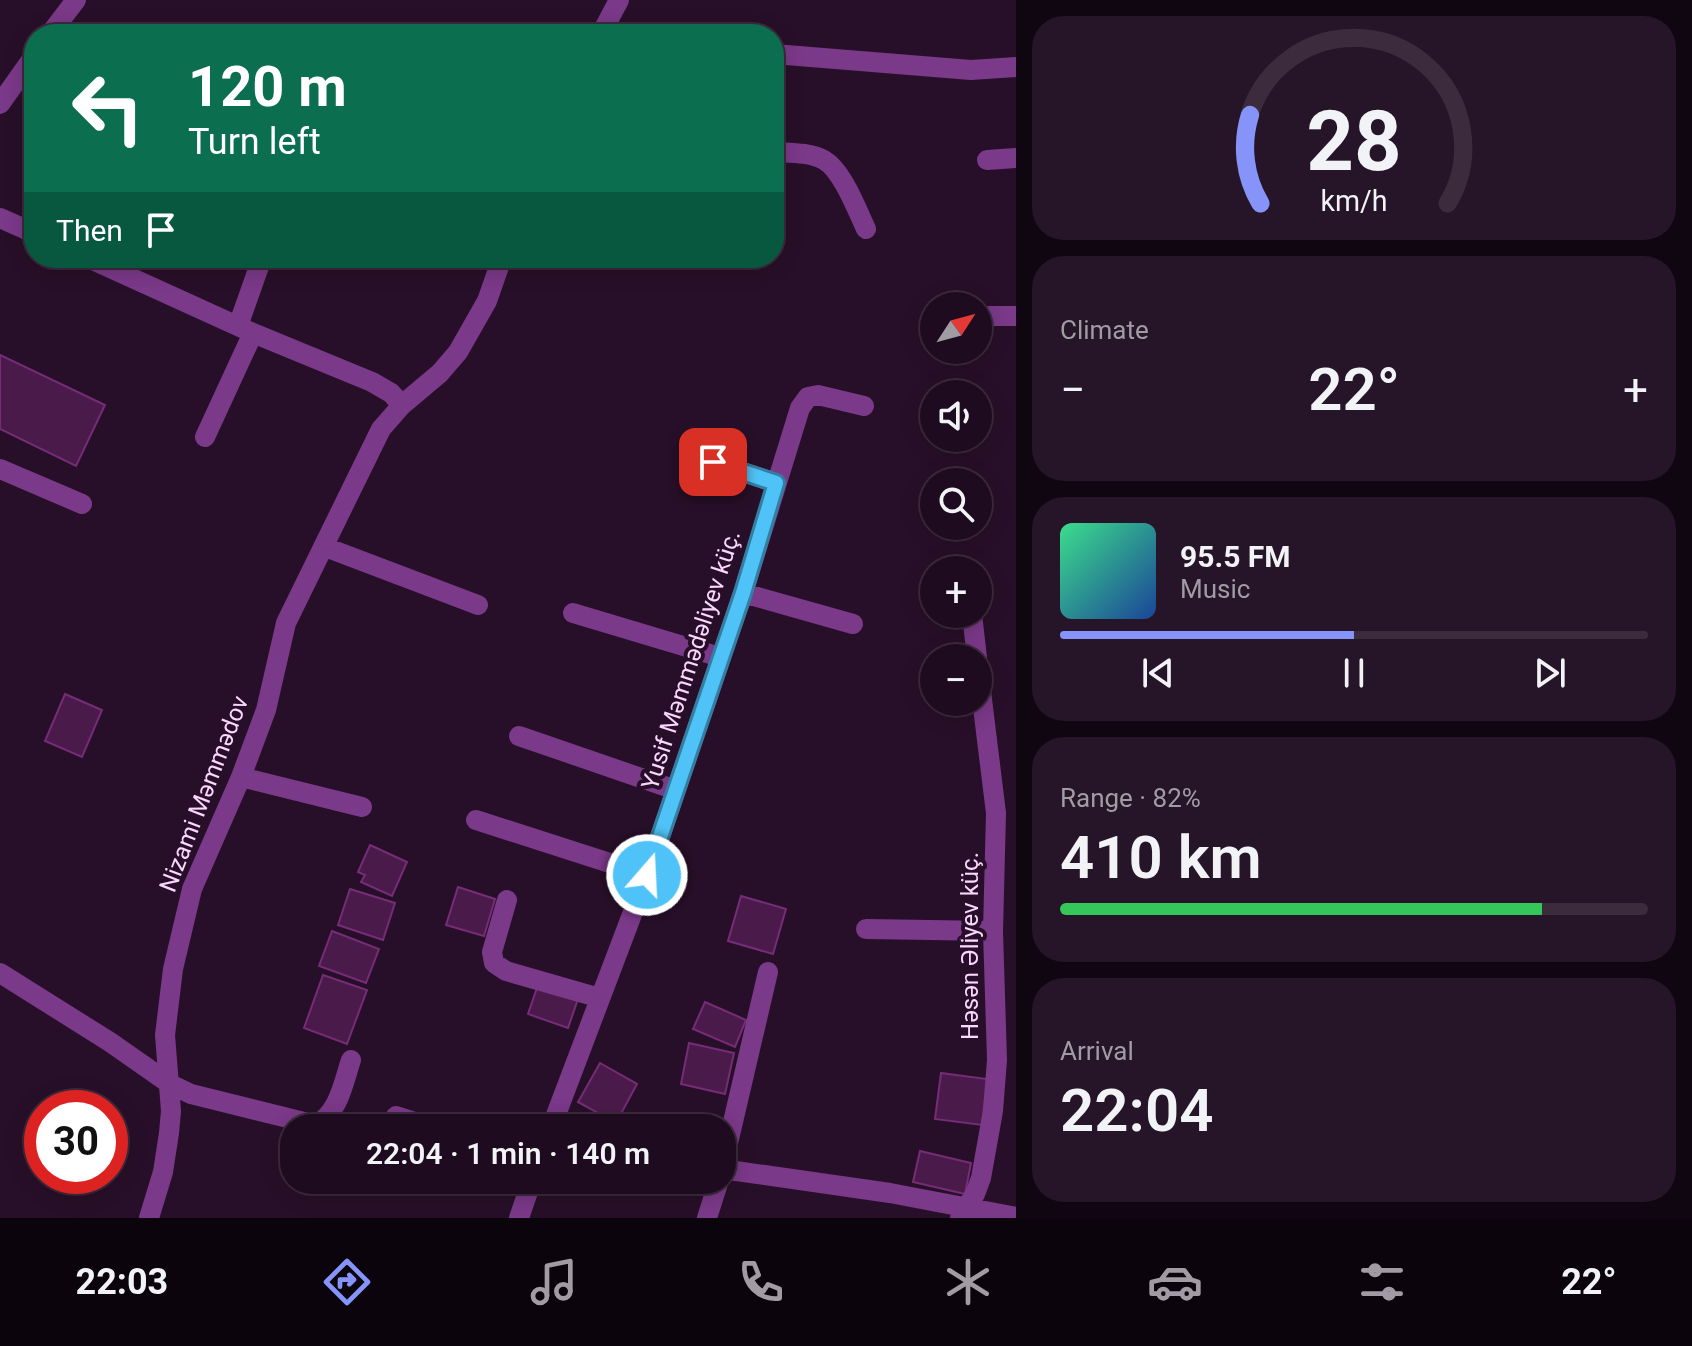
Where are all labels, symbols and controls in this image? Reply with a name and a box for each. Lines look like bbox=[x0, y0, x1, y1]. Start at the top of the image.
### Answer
text: 120 m bbox=[188, 54, 347, 120]
icon: left bbox=[56, 56, 160, 160]
text: 28 bbox=[1306, 93, 1402, 190]
text: Turn left bbox=[188, 121, 321, 163]
text: km/h bbox=[1320, 184, 1388, 218]
icon: arrive bbox=[139, 208, 183, 252]
text: Then bbox=[56, 213, 123, 248]
north arrow bbox=[920, 292, 992, 364]
map controls bbox=[920, 292, 992, 716]
text: Climate bbox=[1060, 315, 1149, 345]
text: 22° bbox=[1308, 354, 1400, 425]
text: − bbox=[1060, 364, 1085, 416]
text: + bbox=[1623, 364, 1648, 416]
button: sound bbox=[920, 380, 992, 452]
pin bbox=[679, 428, 747, 496]
icon: arrive bbox=[691, 440, 735, 484]
button: search bbox=[920, 468, 992, 540]
street label: Yusif Məmmədəliyev küç. bbox=[636, 527, 746, 793]
text: 95.5 FM bbox=[1180, 539, 1291, 574]
button: + bbox=[920, 556, 992, 628]
text: Music bbox=[1180, 574, 1250, 604]
button: − bbox=[920, 644, 992, 716]
icon: previous bbox=[1136, 651, 1180, 695]
icon: pause bbox=[1332, 651, 1376, 695]
icon: next bbox=[1528, 651, 1572, 695]
street label: Nizami Məmmədov bbox=[154, 692, 254, 896]
text: Range · 82% bbox=[1060, 783, 1201, 813]
text: 410 km bbox=[1060, 822, 1262, 893]
position arrow bbox=[605, 833, 689, 917]
street label: Həsən Əliyev küç. bbox=[956, 852, 984, 1040]
text: Arrival bbox=[1060, 1036, 1134, 1066]
text: 22:04 bbox=[1060, 1075, 1213, 1146]
speed limit sign: 30 bbox=[24, 1090, 128, 1194]
text: 22:04 · 1 min · 140 m bbox=[366, 1136, 650, 1171]
icon: directions bbox=[319, 1254, 375, 1310]
icon: music bbox=[526, 1254, 582, 1310]
icon: phone bbox=[733, 1254, 789, 1310]
icon: climate bbox=[940, 1254, 996, 1310]
icon: car bbox=[1147, 1254, 1203, 1310]
icon: filters bbox=[1354, 1254, 1410, 1310]
text: 22:03 bbox=[75, 1261, 168, 1303]
text: 22° bbox=[1561, 1261, 1616, 1303]

